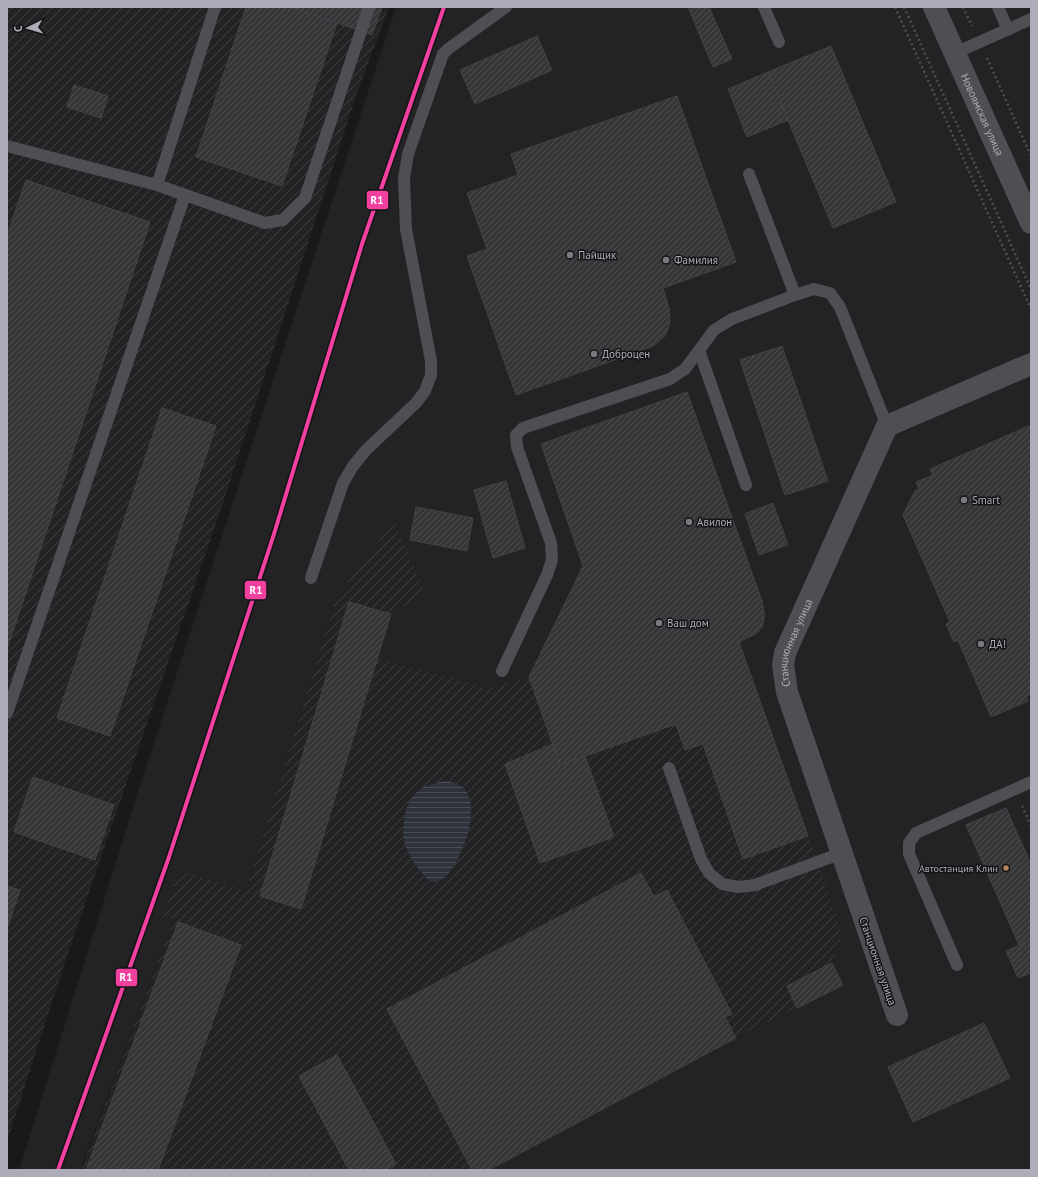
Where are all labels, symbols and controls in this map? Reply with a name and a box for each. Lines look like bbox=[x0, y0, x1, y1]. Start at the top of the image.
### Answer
north arrow bbox=[8, 8, 48, 48]
text: С bbox=[11, 25, 25, 33]
street label: Новоямская улица bbox=[958, 71, 1007, 158]
line badge: R1 bbox=[366, 190, 389, 210]
text: R1 bbox=[371, 193, 383, 207]
place label: Пайщик bbox=[578, 248, 617, 262]
marker: Пайщик bbox=[565, 250, 575, 260]
place label: Фамилия bbox=[674, 253, 718, 267]
marker: Фамилия bbox=[661, 255, 671, 265]
place label: Доброцен bbox=[602, 347, 650, 361]
marker: Доброцен bbox=[589, 349, 599, 359]
place label: Smart bbox=[972, 493, 1000, 507]
marker: Smart bbox=[959, 495, 969, 505]
place label: Авилон bbox=[697, 515, 732, 529]
marker: Авилон bbox=[684, 517, 694, 527]
line badge: R1 bbox=[244, 580, 267, 600]
text: R1 bbox=[250, 583, 262, 597]
street label: Станционная улица bbox=[776, 596, 815, 688]
place label: Ваш дом bbox=[667, 616, 709, 630]
marker: Ваш дом bbox=[654, 618, 664, 628]
place label: ДА! bbox=[989, 637, 1006, 651]
marker: ДА! bbox=[976, 639, 986, 649]
place label: Автостанция Клин bbox=[919, 862, 998, 875]
marker: Автостанция Клин bbox=[1001, 863, 1011, 873]
street label: Станционная улица bbox=[856, 915, 900, 1007]
line badge: R1 bbox=[115, 968, 138, 987]
text: R1 bbox=[120, 970, 132, 984]

